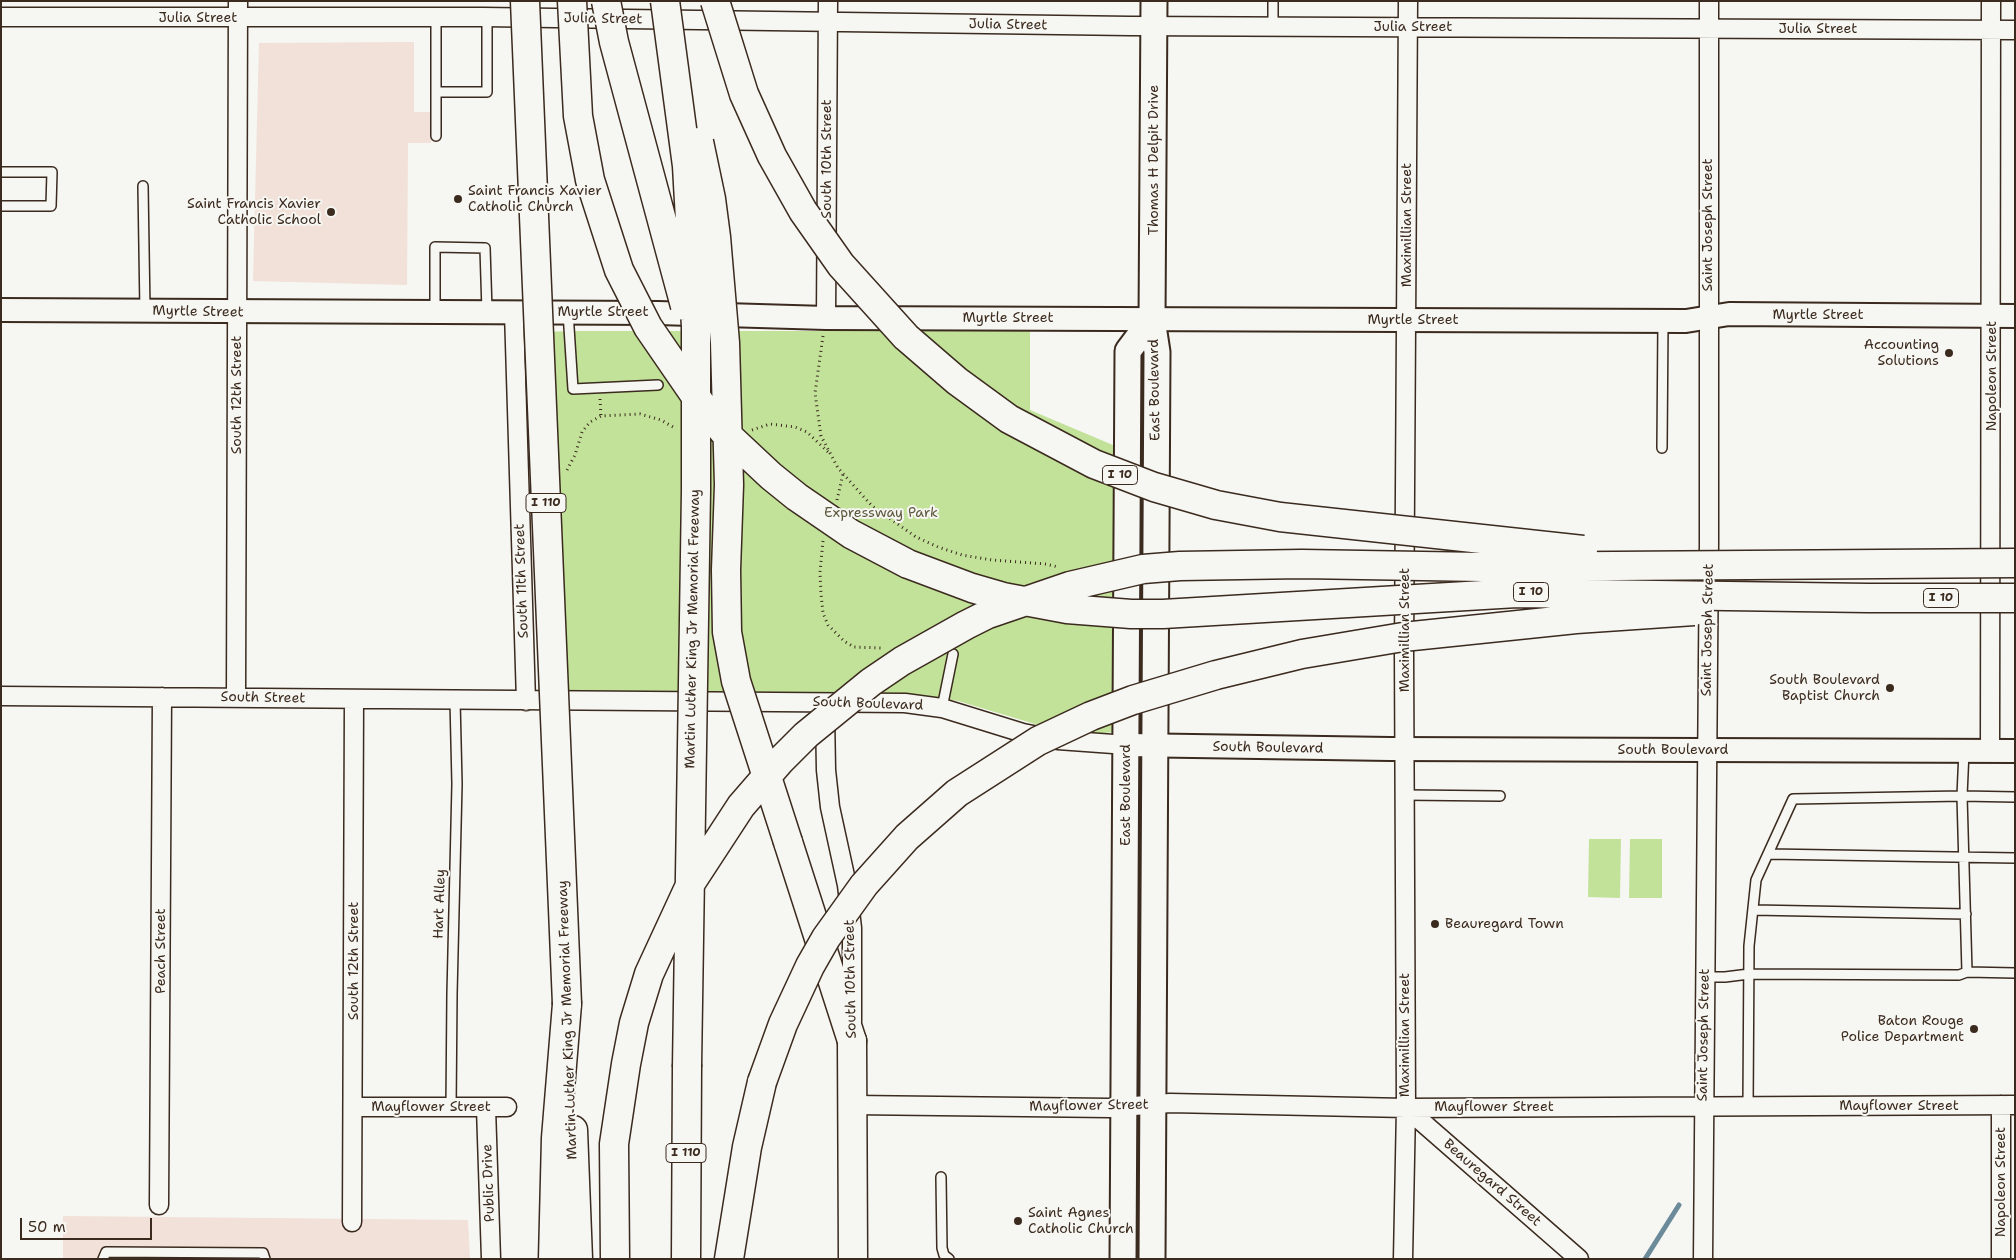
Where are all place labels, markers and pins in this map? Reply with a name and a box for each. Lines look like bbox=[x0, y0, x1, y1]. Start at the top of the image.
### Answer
place label: Saint Francis Xavier Catholic Church bbox=[468, 183, 602, 216]
marker: Saint Francis Xavier Catholic Church bbox=[452, 193, 464, 205]
place label: Saint Francis Xavier Catholic School bbox=[187, 196, 321, 228]
marker: Saint Francis Xavier Catholic School bbox=[325, 206, 337, 218]
place label: Accounting Solutions bbox=[1864, 337, 1939, 370]
marker: Accounting Solutions bbox=[1943, 347, 1955, 359]
place label: South Boulevard Baptist Church bbox=[1769, 672, 1880, 704]
marker: South Boulevard Baptist Church bbox=[1884, 682, 1896, 694]
place label: Beauregard Town bbox=[1445, 916, 1564, 932]
marker: Beauregard Town bbox=[1429, 918, 1441, 930]
place label: Baton Rouge Police Department bbox=[1841, 1013, 1964, 1046]
marker: Baton Rouge Police Department bbox=[1968, 1023, 1980, 1035]
place label: Saint Agnes Catholic Church bbox=[1028, 1205, 1134, 1238]
marker: Saint Agnes Catholic Church bbox=[1012, 1215, 1024, 1227]

